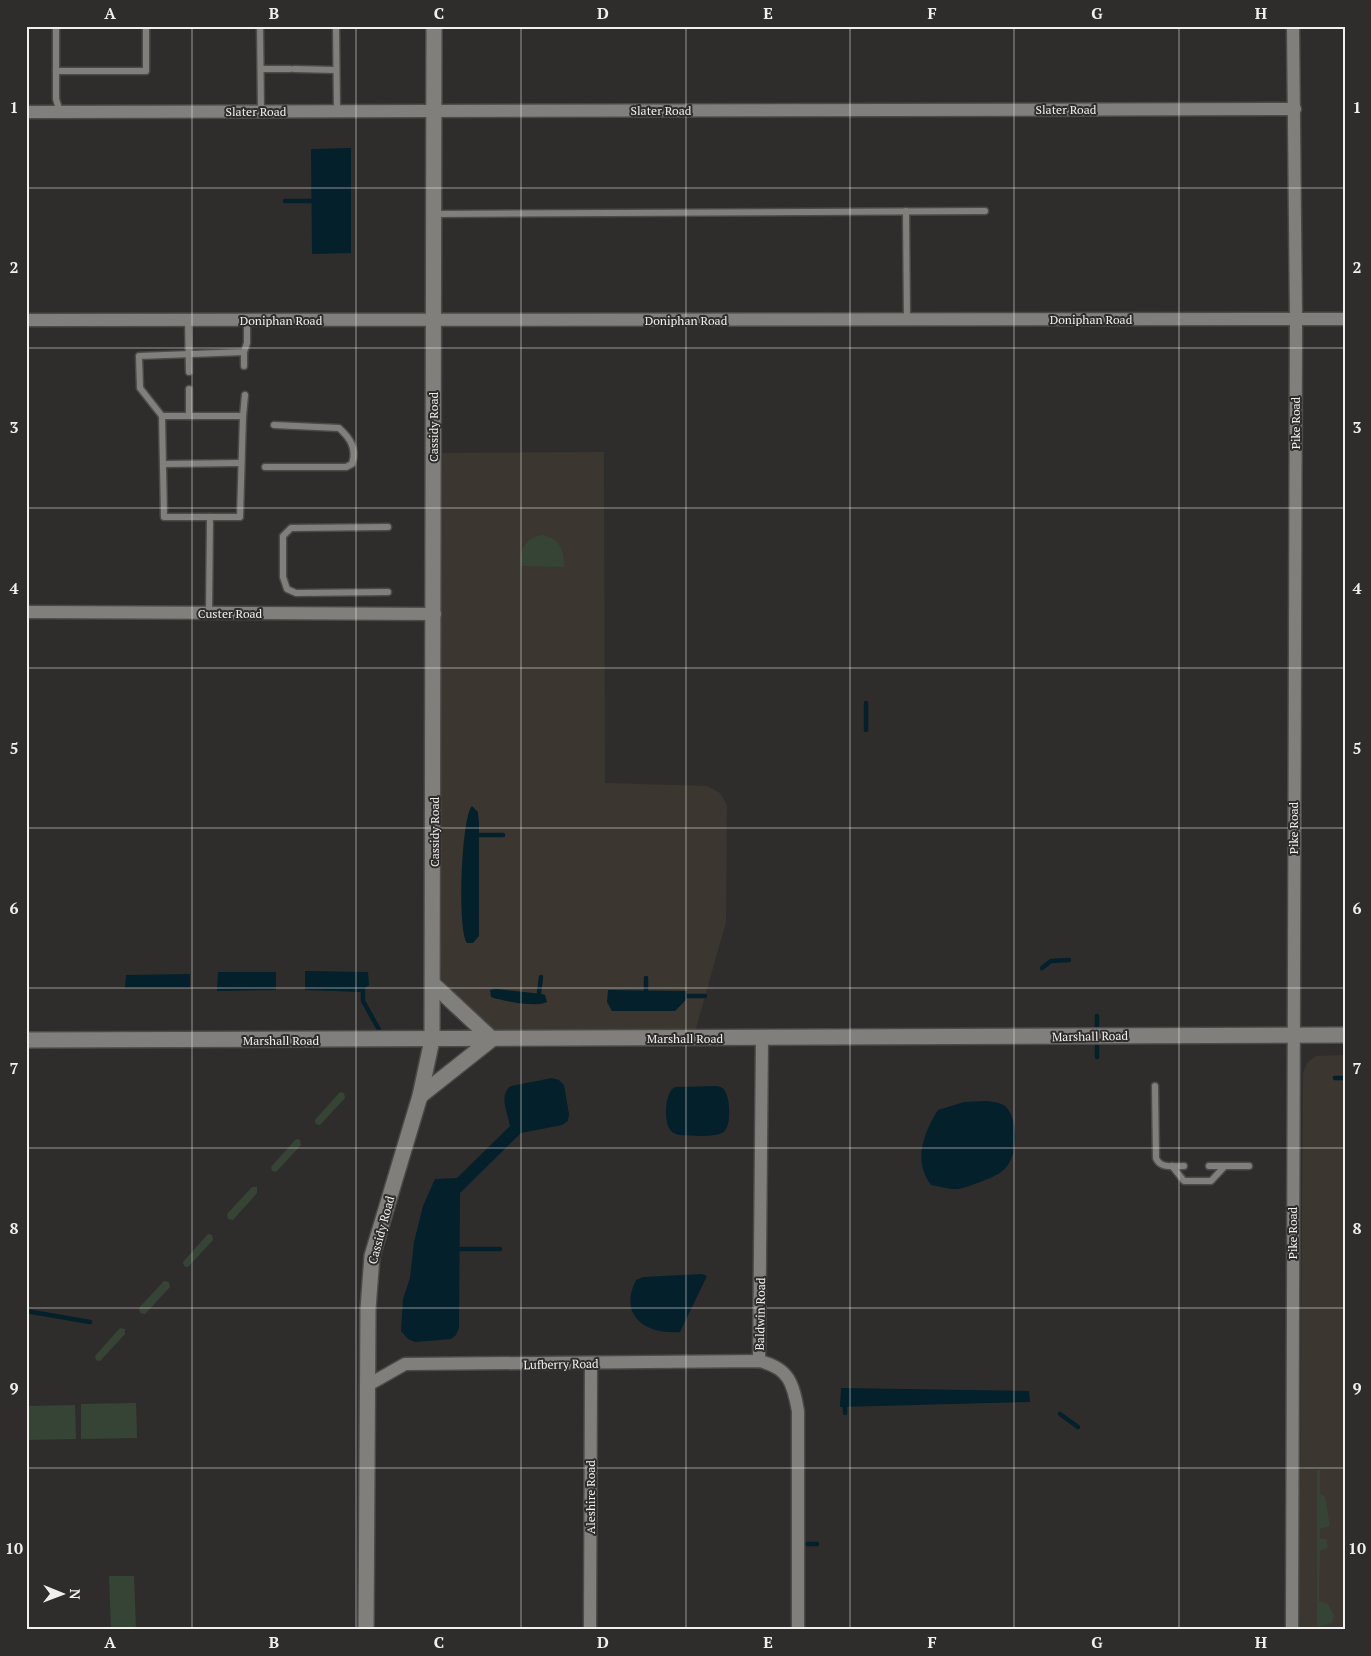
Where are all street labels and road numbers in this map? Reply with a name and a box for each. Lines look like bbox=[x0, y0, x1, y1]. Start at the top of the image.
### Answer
street label: Slater Road bbox=[1036, 102, 1097, 117]
street label: Slater Road bbox=[631, 103, 692, 118]
street label: Slater Road bbox=[226, 104, 287, 119]
street label: Doniphan Road bbox=[1050, 312, 1133, 327]
street label: Doniphan Road bbox=[240, 313, 323, 328]
street label: Doniphan Road bbox=[645, 313, 728, 328]
street label: Cassidy Road bbox=[426, 392, 441, 462]
street label: Pike Road bbox=[1288, 396, 1303, 449]
street label: Custer Road bbox=[198, 606, 263, 621]
street label: Cassidy Road bbox=[427, 797, 442, 867]
street label: Pike Road bbox=[1286, 801, 1301, 854]
street label: Marshall Road bbox=[1052, 1028, 1129, 1044]
street label: Marshall Road bbox=[647, 1031, 723, 1046]
street label: Marshall Road bbox=[243, 1033, 319, 1048]
street label: Cassidy Road bbox=[365, 1194, 397, 1266]
street label: Pike Road bbox=[1285, 1206, 1300, 1259]
street label: Baldwin Road bbox=[752, 1277, 768, 1351]
street label: Lufberry Road bbox=[523, 1356, 599, 1372]
street label: Aleshire Road bbox=[583, 1460, 598, 1534]

